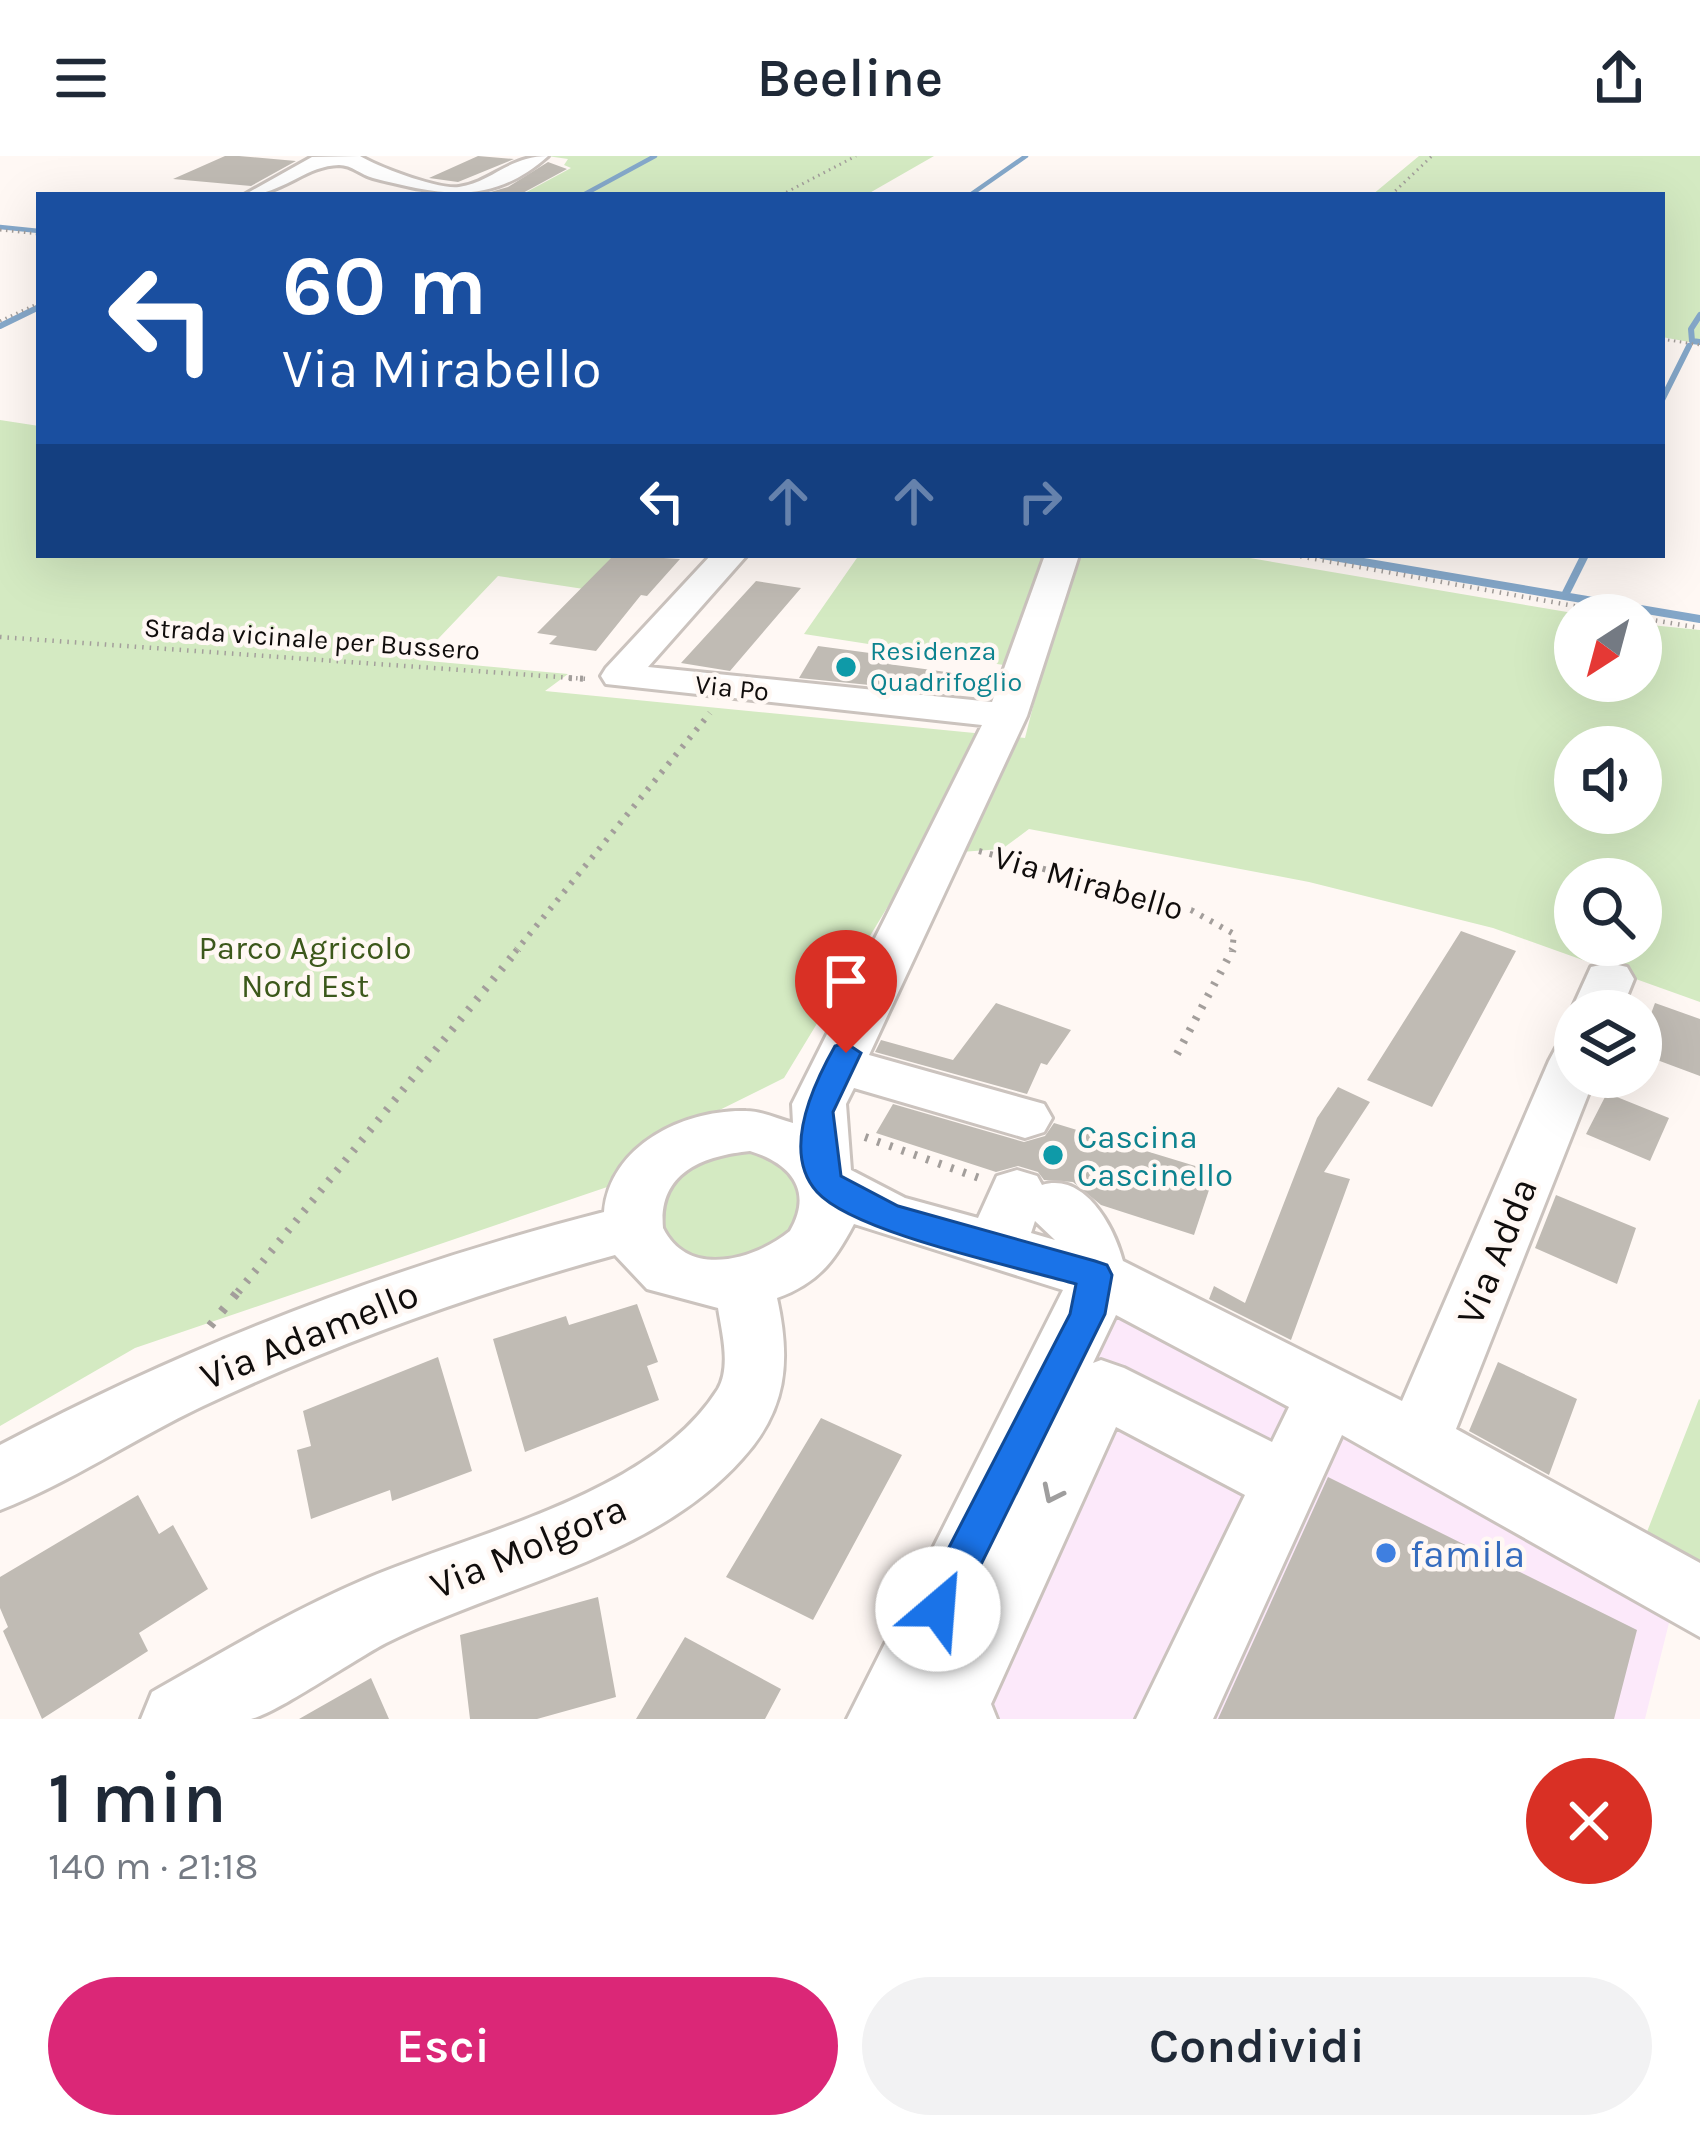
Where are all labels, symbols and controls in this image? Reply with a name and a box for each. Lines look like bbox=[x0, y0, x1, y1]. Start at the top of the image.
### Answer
icon: menu bbox=[48, 45, 114, 111]
icon: share bbox=[1586, 45, 1652, 111]
text: Beeline bbox=[757, 46, 943, 110]
text: 60 m bbox=[282, 237, 487, 335]
icon: left bbox=[84, 240, 240, 396]
text: Via Mirabello bbox=[282, 337, 602, 401]
icon: left bbox=[629, 468, 695, 534]
icon: ahead bbox=[755, 468, 821, 534]
icon: ahead bbox=[881, 468, 947, 534]
icon: right bbox=[1007, 468, 1073, 534]
north arrow bbox=[1554, 594, 1662, 702]
map controls bbox=[1554, 594, 1662, 1098]
street label: Strada vicinale per Bussero bbox=[143, 611, 481, 667]
place label: Residenza Quadrifoglio bbox=[870, 635, 1022, 698]
marker: Residenza Quadrifoglio bbox=[833, 654, 859, 680]
street label: Via Po bbox=[693, 668, 771, 708]
button: sound bbox=[1554, 726, 1662, 834]
street label: Via Mirabello bbox=[990, 838, 1188, 928]
button: search bbox=[1554, 858, 1662, 966]
park label: Parco Agricolo Nord Est bbox=[199, 929, 411, 1005]
pin bbox=[795, 930, 897, 1053]
icon: arrive bbox=[813, 948, 879, 1014]
button: layers bbox=[1554, 990, 1662, 1098]
place label: Cascina Cascinello bbox=[1077, 1118, 1233, 1194]
marker: Cascina Cascinello bbox=[1040, 1142, 1066, 1168]
street label: Via Adda bbox=[1447, 1171, 1547, 1332]
street label: Via Adamello bbox=[194, 1270, 425, 1400]
one-way arrow bbox=[1043, 1482, 1066, 1503]
street label: Via Molgora bbox=[423, 1485, 633, 1609]
place label: famila bbox=[1410, 1531, 1525, 1577]
marker: famila bbox=[1373, 1540, 1399, 1566]
position arrow bbox=[875, 1546, 1001, 1672]
text: 1 min bbox=[48, 1756, 227, 1840]
button: close bbox=[1526, 1758, 1652, 1884]
text: 140 m · 21:18 bbox=[48, 1843, 258, 1889]
button: Esci bbox=[48, 1977, 838, 2115]
button: Condividi bbox=[862, 1977, 1652, 2115]

